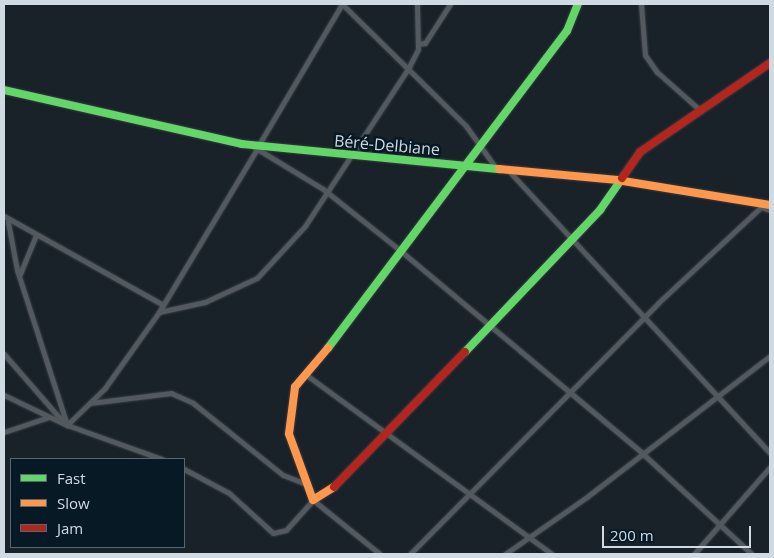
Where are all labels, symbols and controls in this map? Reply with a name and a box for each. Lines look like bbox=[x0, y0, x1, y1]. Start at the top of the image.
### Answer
street label: Béré-Delbiane bbox=[333, 131, 441, 159]
legend bbox=[10, 458, 185, 548]
text: Fast bbox=[57, 468, 86, 488]
text: Slow bbox=[57, 493, 90, 513]
scale bar bbox=[604, 516, 753, 548]
text: Jam bbox=[57, 518, 83, 538]
text: 200 m bbox=[610, 525, 654, 545]

